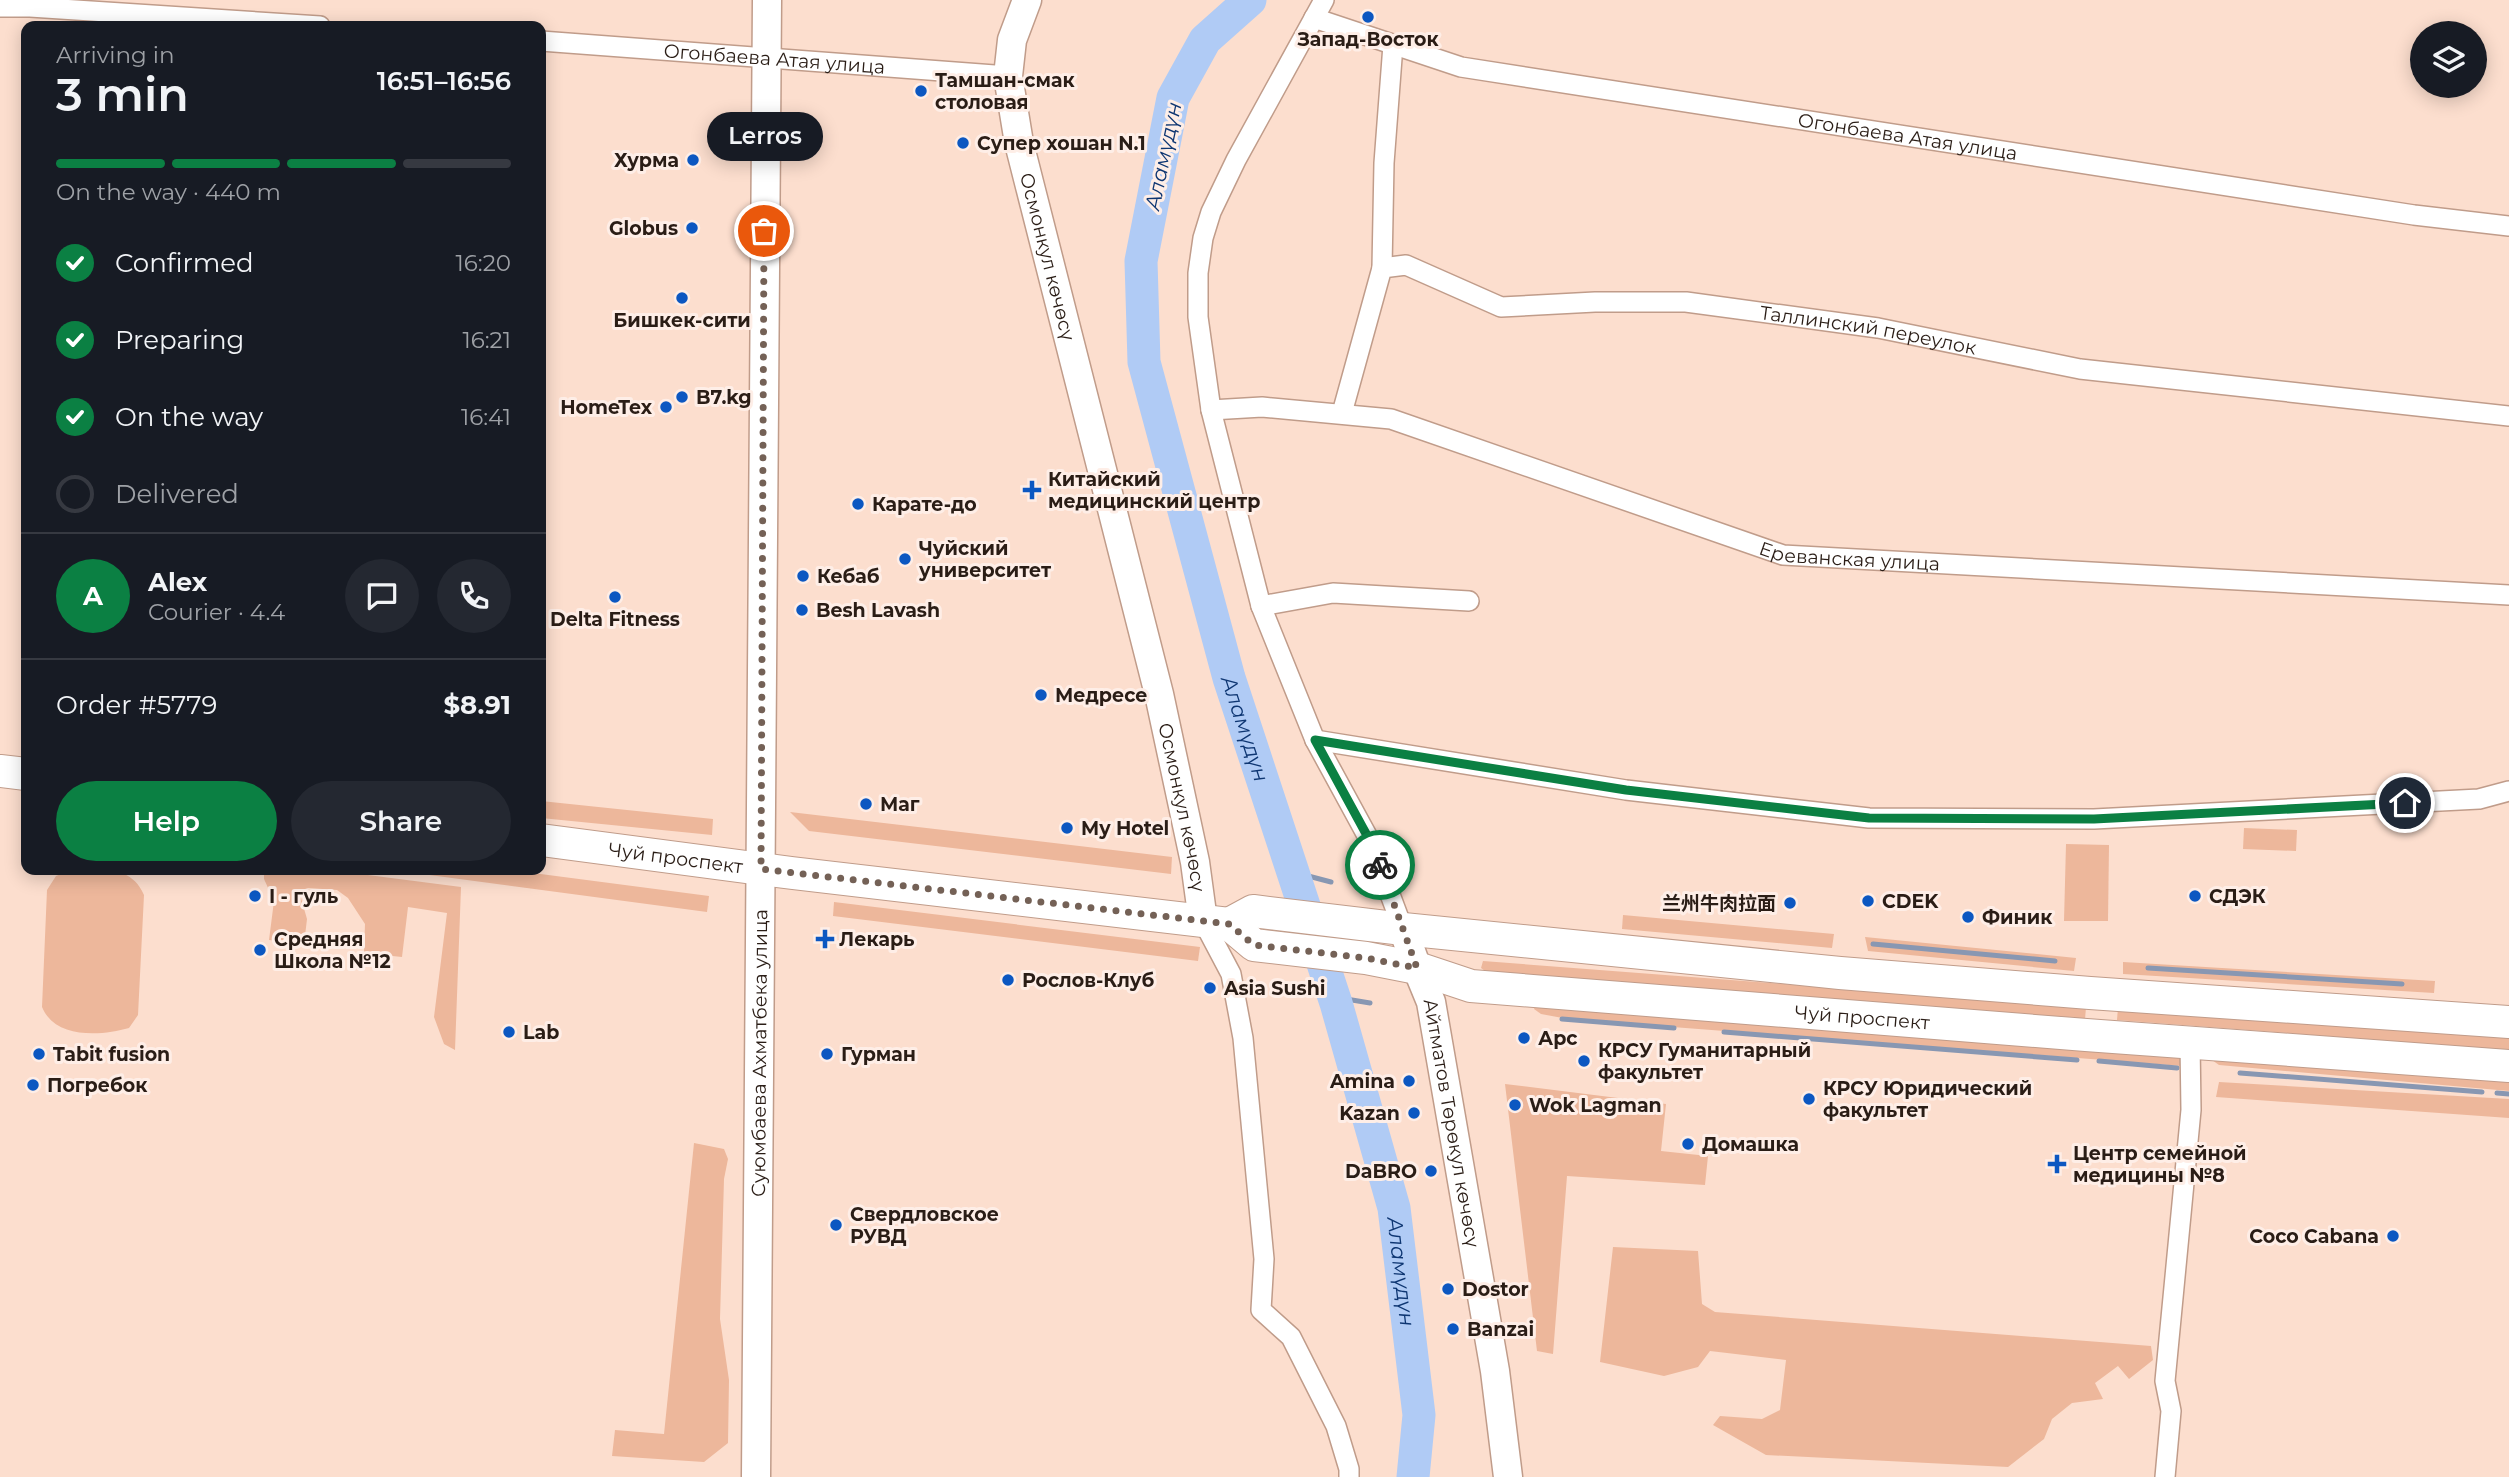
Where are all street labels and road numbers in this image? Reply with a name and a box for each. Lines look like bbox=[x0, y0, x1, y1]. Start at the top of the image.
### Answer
street label: Огонбаева Атая улица bbox=[663, 39, 886, 78]
street label: Огонбаева Атая улица bbox=[1796, 108, 2019, 165]
street label: Осмонкул көчөсү bbox=[1016, 170, 1080, 343]
street label: Таллинский переулок bbox=[1759, 301, 1978, 359]
street label: Ереванская улица bbox=[1756, 536, 1940, 575]
street label: Осмонкул көчөсү bbox=[1154, 721, 1210, 894]
street label: Чуй проспект bbox=[607, 838, 744, 878]
street label: Суюмбаева Ахматбека улица bbox=[747, 909, 772, 1197]
street label: Айтматов Төрөкул көчөсү bbox=[1419, 997, 1485, 1250]
street label: Чуй проспект bbox=[1794, 1000, 1931, 1034]

